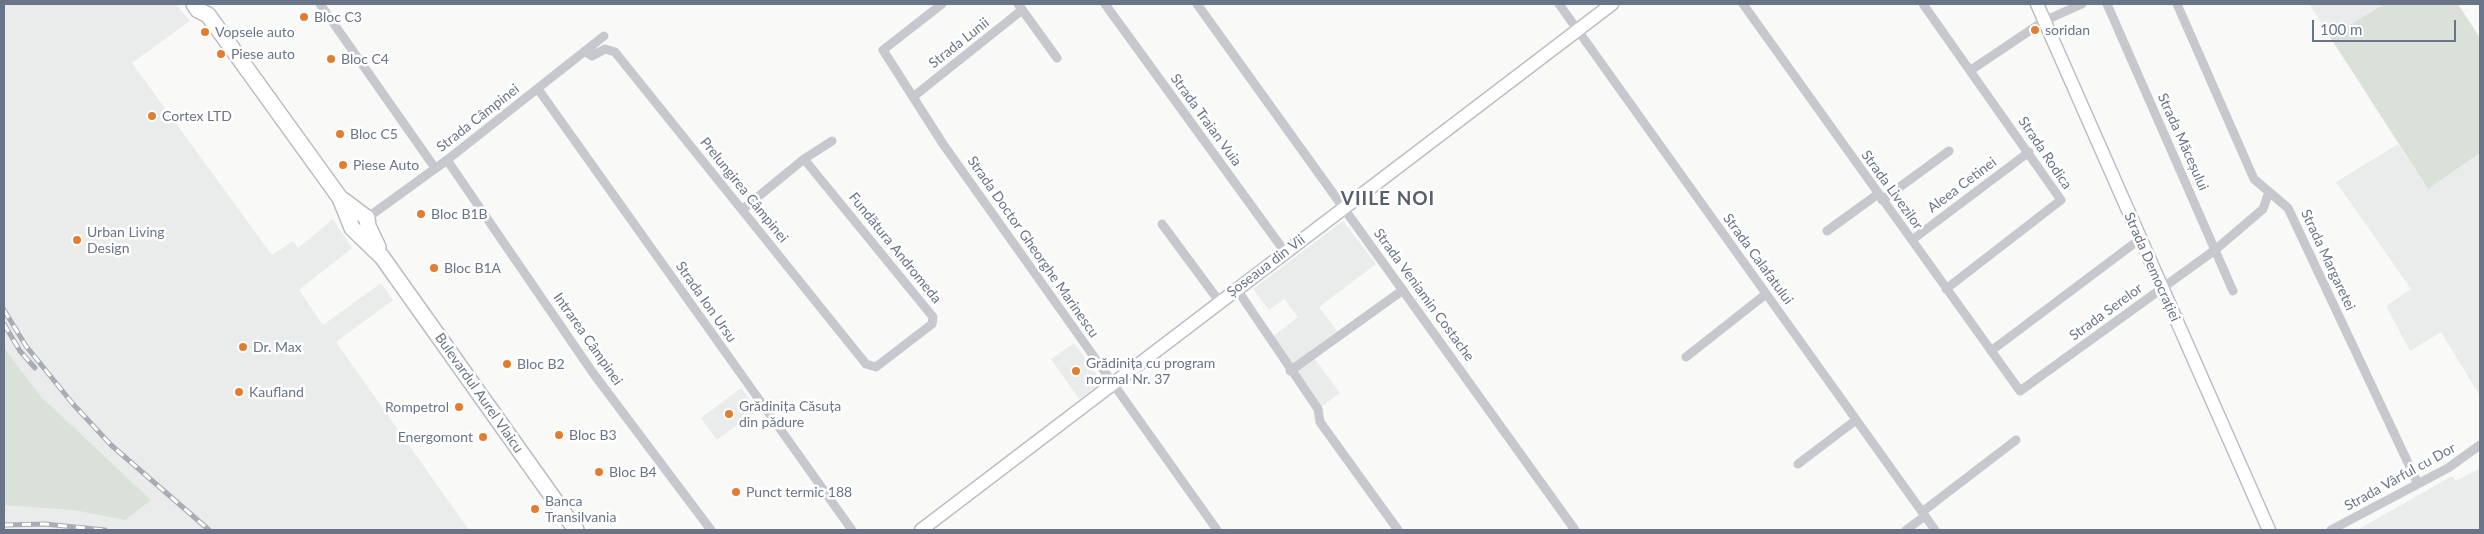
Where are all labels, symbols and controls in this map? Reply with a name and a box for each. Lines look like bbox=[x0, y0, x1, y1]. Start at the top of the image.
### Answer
place label: Bloc C3 bbox=[314, 9, 362, 25]
scale bar bbox=[2314, 10, 2458, 42]
marker: Bloc C3 bbox=[298, 11, 310, 23]
street label: Strada Lunii bbox=[926, 14, 992, 72]
text: 100 m bbox=[2320, 20, 2362, 38]
place label: soridan bbox=[2045, 22, 2090, 38]
place label: Vopsele auto bbox=[215, 24, 295, 40]
marker: soridan bbox=[2029, 24, 2041, 36]
marker: Vopsele auto bbox=[199, 26, 211, 38]
place label: Piese auto bbox=[231, 46, 295, 62]
marker: Piese auto bbox=[215, 48, 227, 60]
place label: Bloc C4 bbox=[341, 51, 389, 67]
marker: Bloc C4 bbox=[325, 53, 337, 65]
street label: Strada Traian Vuia bbox=[1167, 71, 1245, 169]
street label: Strada Câmpinei bbox=[433, 81, 523, 155]
street label: Strada Măceșului bbox=[2154, 91, 2212, 193]
place label: Cortex LTD bbox=[162, 108, 232, 124]
marker: Cortex LTD bbox=[146, 110, 158, 122]
street label: Strada Rodica bbox=[2015, 114, 2075, 192]
place label: Bloc C5 bbox=[350, 126, 398, 142]
marker: Bloc C5 bbox=[334, 128, 346, 140]
street label: Prelungirea Câmpinei bbox=[696, 134, 792, 246]
street label: Strada Livezilor bbox=[1858, 147, 1926, 233]
street label: Strada Doctor Gheorghe Marinescu bbox=[964, 153, 1102, 341]
street label: Aleea Cetinei bbox=[1924, 154, 2000, 216]
place label: Piese Auto bbox=[353, 157, 419, 173]
marker: Piese Auto bbox=[337, 159, 349, 171]
district label: VIILE NOI bbox=[1340, 188, 1436, 210]
street label: Fundătura Andromeda bbox=[845, 189, 945, 307]
place label: Bloc B1B bbox=[431, 206, 488, 222]
street label: Strada Margaretei bbox=[2297, 207, 2359, 313]
marker: Bloc B1B bbox=[415, 208, 427, 220]
street label: Strada Calafatului bbox=[1719, 210, 1797, 308]
street label: Strada Democrației bbox=[2120, 210, 2184, 324]
place label: Urban Living Design bbox=[87, 224, 165, 256]
street label: Strada Veniamin Costache bbox=[1370, 225, 1478, 365]
street label: Șoseaua din Vii bbox=[1224, 231, 1308, 301]
marker: Urban Living Design bbox=[71, 234, 83, 246]
street label: Strada Ion Ursu bbox=[672, 258, 740, 346]
place label: Bloc B1A bbox=[444, 260, 501, 276]
marker: Bloc B1A bbox=[428, 262, 440, 274]
street label: Strada Serelor bbox=[2066, 280, 2146, 344]
street label: Intrarea Câmpinei bbox=[550, 290, 626, 388]
street label: Bulevardul Aurel Vlaicu bbox=[431, 330, 527, 456]
place label: Dr. Max bbox=[253, 339, 302, 355]
marker: Dr. Max bbox=[237, 341, 249, 353]
place label: Grădinița cu program normal Nr. 37 bbox=[1086, 355, 1215, 388]
place label: Bloc B2 bbox=[517, 356, 565, 372]
marker: Bloc B2 bbox=[501, 358, 513, 370]
marker: Grădinița cu program normal Nr. 37 bbox=[1070, 365, 1082, 377]
place label: Kaufland bbox=[249, 384, 304, 400]
marker: Kaufland bbox=[233, 386, 245, 398]
place label: Grădinița Căsuța din pădure bbox=[739, 398, 841, 431]
place label: Rompetrol bbox=[385, 399, 449, 415]
marker: Rompetrol bbox=[453, 401, 465, 413]
marker: Grădinița Căsuța din pădure bbox=[723, 408, 735, 420]
place label: Bloc B3 bbox=[569, 427, 617, 443]
place label: Energomont bbox=[398, 429, 473, 445]
marker: Bloc B3 bbox=[553, 429, 565, 441]
marker: Energomont bbox=[477, 431, 489, 443]
street label: Strada Vârful cu Dor bbox=[2342, 440, 2458, 514]
place label: Bloc B4 bbox=[609, 464, 657, 480]
marker: Bloc B4 bbox=[593, 466, 605, 478]
place label: Punct termic 188 bbox=[746, 484, 852, 500]
marker: Punct termic 188 bbox=[730, 486, 742, 498]
place label: Banca Transilvania bbox=[545, 493, 616, 526]
marker: Banca Transilvania bbox=[529, 503, 541, 515]

